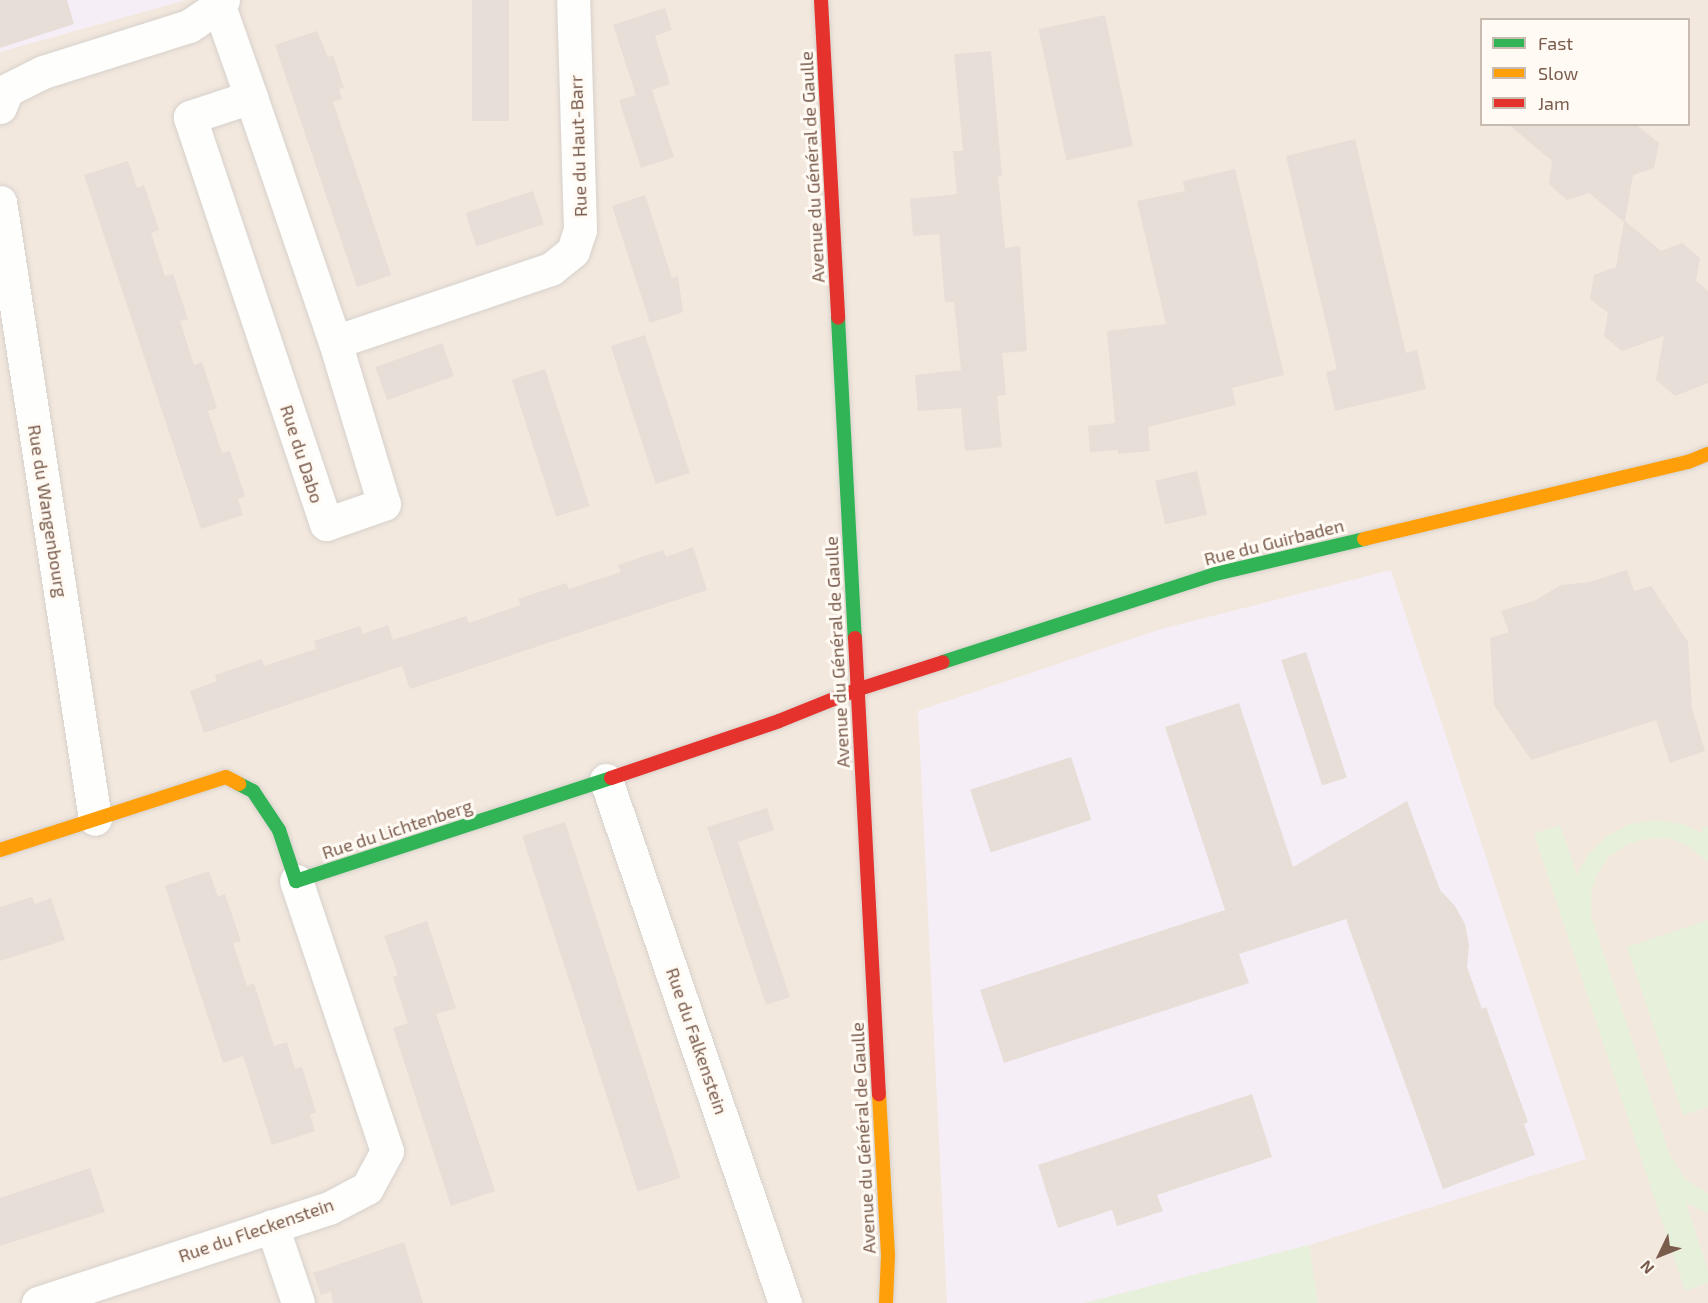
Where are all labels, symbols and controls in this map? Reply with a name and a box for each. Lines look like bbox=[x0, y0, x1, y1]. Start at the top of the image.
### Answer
legend bbox=[1480, 18, 1690, 126]
text: Fast bbox=[1538, 32, 1573, 54]
street label: Avenue du Général de Gaulle bbox=[795, 50, 829, 284]
text: Slow bbox=[1538, 62, 1578, 84]
street label: Rue du Haut-Barr bbox=[565, 75, 591, 217]
text: Jam bbox=[1538, 92, 1570, 114]
street label: Rue du Dabo bbox=[276, 402, 328, 506]
street label: Rue du Wangenbourg bbox=[24, 423, 72, 599]
street label: Rue du Guirbaden bbox=[1202, 514, 1346, 570]
street label: Avenue du Général de Gaulle bbox=[820, 535, 854, 769]
street label: Rue du Lichtenberg bbox=[319, 795, 475, 863]
street label: Rue du Falkenstein bbox=[662, 965, 732, 1117]
street label: Avenue du Général de Gaulle bbox=[846, 1021, 880, 1255]
street label: Rue du Fleckenstein bbox=[176, 1193, 336, 1267]
north arrow bbox=[1630, 1225, 1690, 1285]
text: N bbox=[1636, 1257, 1657, 1278]

